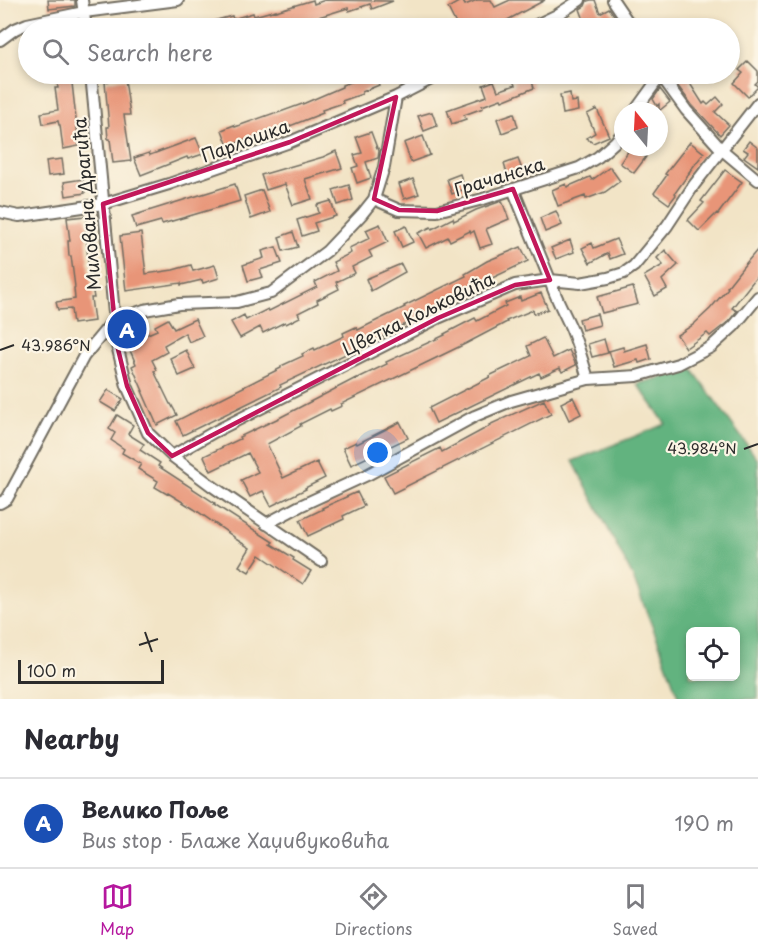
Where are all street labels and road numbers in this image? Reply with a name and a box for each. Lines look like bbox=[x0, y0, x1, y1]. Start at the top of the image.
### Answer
street label: Парлошка bbox=[197, 111, 293, 168]
street label: Милована Драгића bbox=[65, 116, 107, 292]
street label: Грачанска bbox=[450, 149, 548, 203]
street label: Цветка Кољковића bbox=[337, 264, 499, 362]

